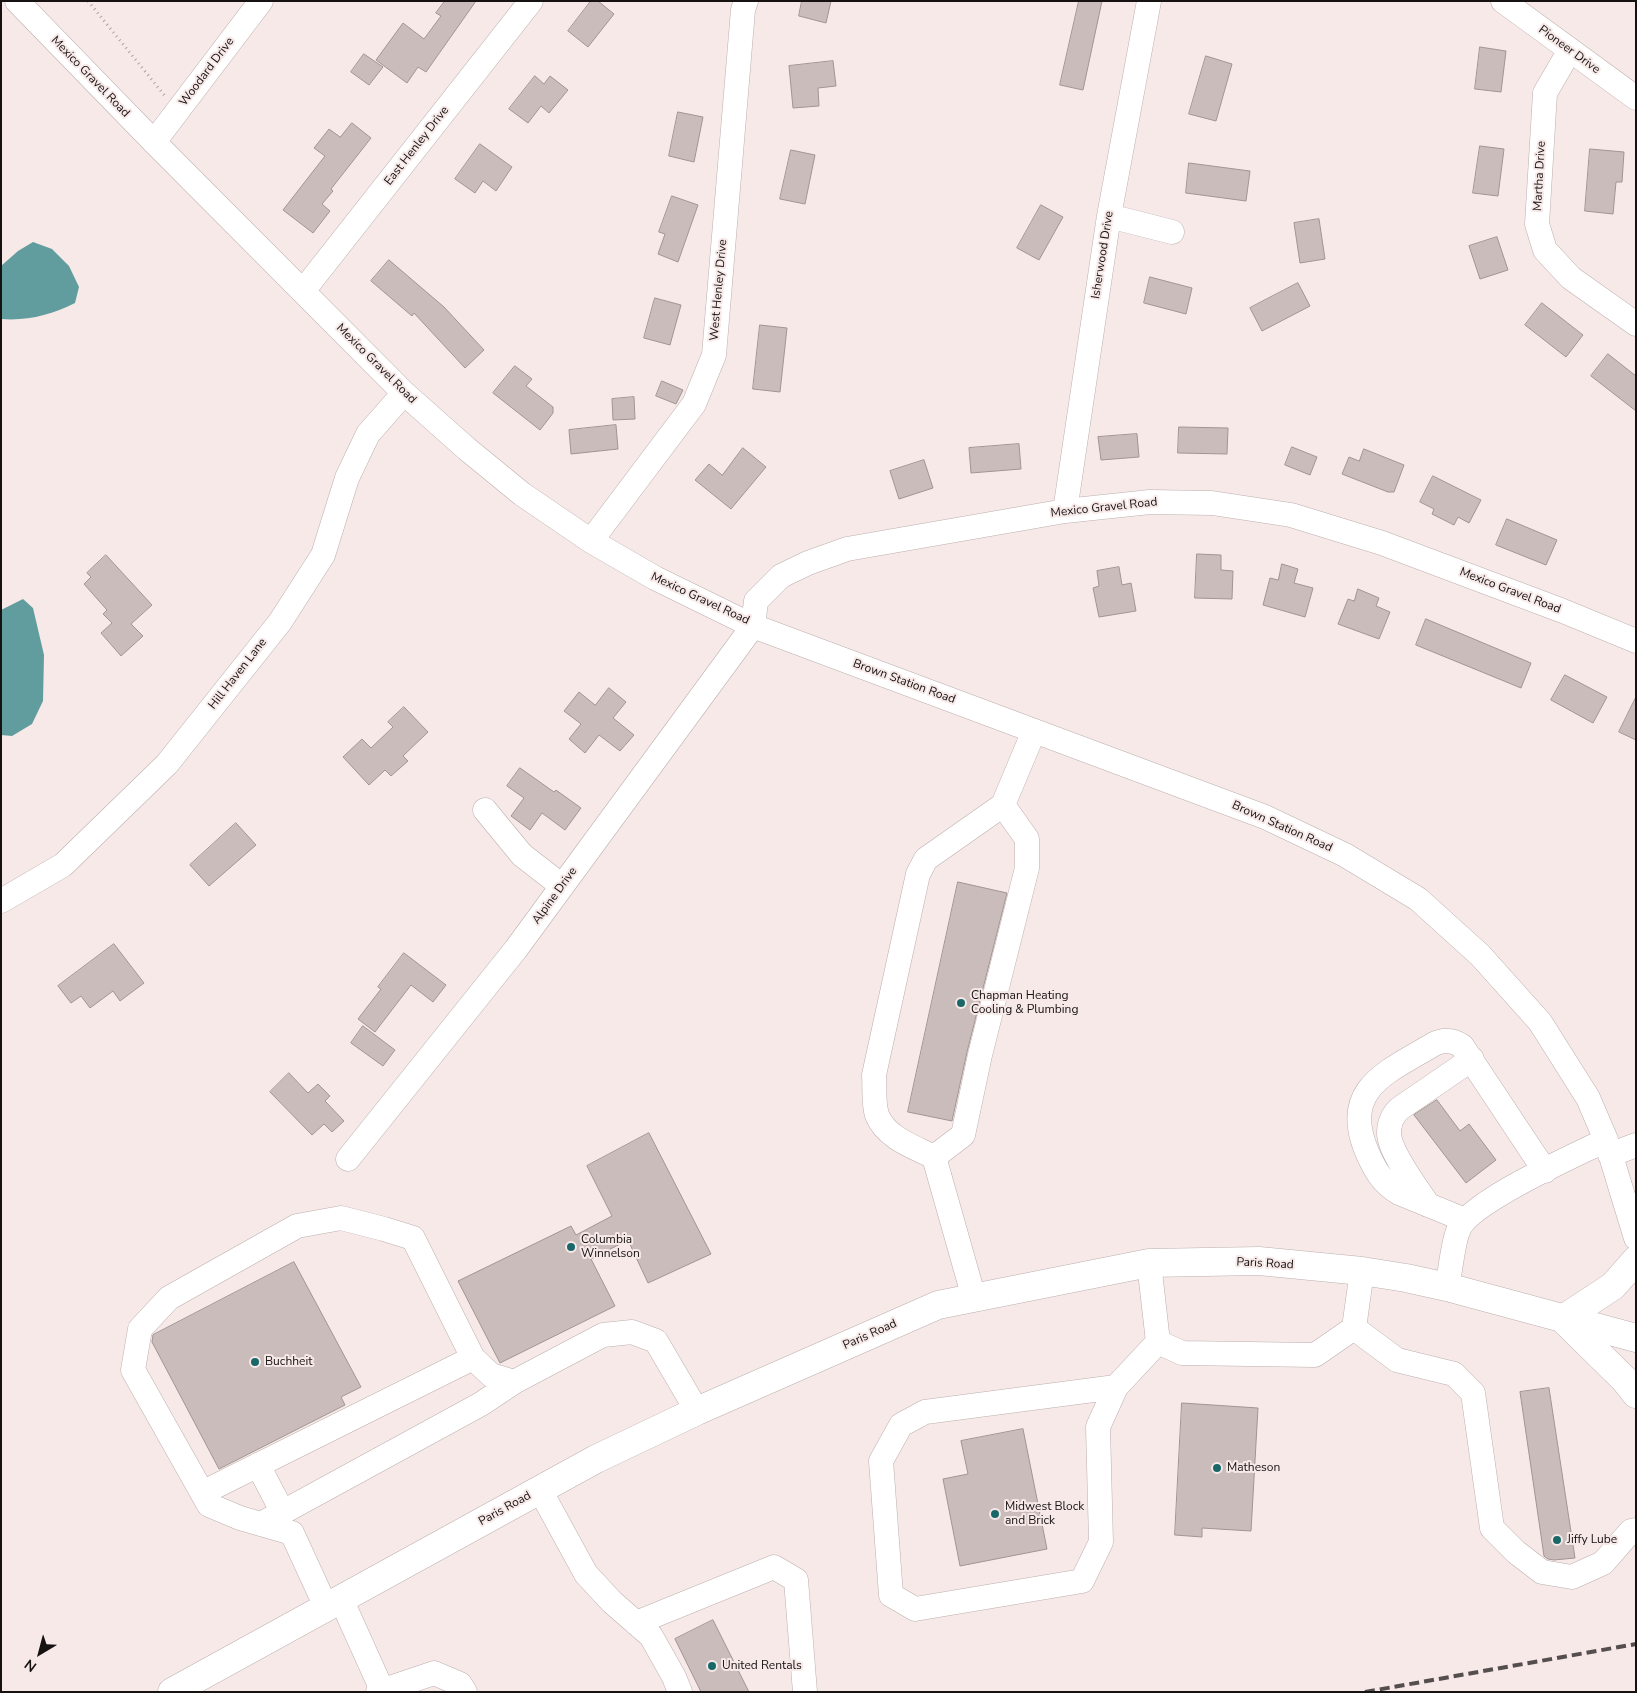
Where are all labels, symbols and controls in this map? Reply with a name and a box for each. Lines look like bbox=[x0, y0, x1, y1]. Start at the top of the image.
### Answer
street label: Pioneer Drive bbox=[1535, 23, 1603, 77]
street label: Mexico Gravel Road bbox=[48, 33, 132, 121]
street label: Woodard Drive bbox=[177, 35, 237, 109]
street label: East Henley Drive bbox=[382, 104, 452, 188]
street label: Martha Drive bbox=[1531, 141, 1549, 211]
street label: Isherwood Drive bbox=[1089, 210, 1117, 300]
street label: West Henley Drive bbox=[707, 239, 731, 341]
street label: Mexico Gravel Road bbox=[333, 321, 419, 407]
street label: Mexico Gravel Road bbox=[1050, 495, 1158, 521]
street label: Mexico Gravel Road bbox=[1457, 565, 1563, 617]
street label: Mexico Gravel Road bbox=[648, 570, 752, 628]
street label: Hill Haven Lane bbox=[206, 636, 270, 712]
street label: Brown Station Road bbox=[851, 657, 957, 707]
street label: Brown Station Road bbox=[1230, 798, 1334, 856]
street label: Alpine Drive bbox=[530, 865, 580, 927]
place label: Chapman Heating Cooling & Plumbing bbox=[971, 989, 1078, 1017]
marker: Chapman Heating Cooling & Plumbing bbox=[955, 997, 967, 1009]
place label: Columbia Winnelson bbox=[581, 1233, 640, 1261]
marker: Columbia Winnelson bbox=[565, 1241, 577, 1253]
street label: Paris Road bbox=[1236, 1255, 1294, 1273]
street label: Paris Road bbox=[841, 1317, 899, 1353]
place label: Buchheit bbox=[265, 1355, 312, 1369]
marker: Buchheit bbox=[249, 1356, 261, 1368]
place label: Matheson bbox=[1227, 1461, 1280, 1475]
marker: Matheson bbox=[1211, 1462, 1223, 1474]
street label: Paris Road bbox=[476, 1489, 534, 1529]
place label: Midwest Block and Brick bbox=[1005, 1500, 1084, 1528]
marker: Midwest Block and Brick bbox=[989, 1508, 1001, 1520]
place label: Jiffy Lube bbox=[1567, 1533, 1617, 1547]
marker: Jiffy Lube bbox=[1551, 1534, 1563, 1546]
north arrow bbox=[15, 1628, 65, 1678]
text: N bbox=[21, 1655, 41, 1676]
place label: United Rentals bbox=[722, 1659, 802, 1673]
marker: United Rentals bbox=[706, 1660, 718, 1672]

